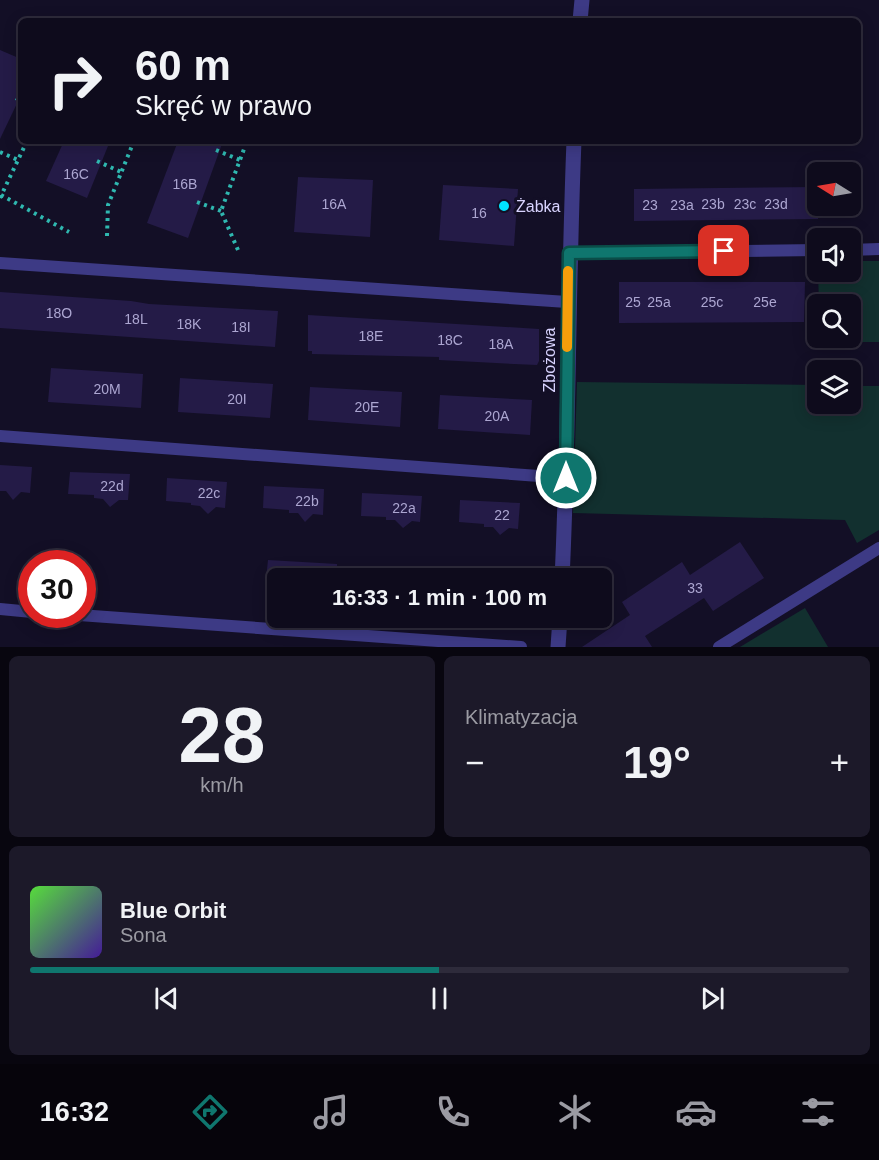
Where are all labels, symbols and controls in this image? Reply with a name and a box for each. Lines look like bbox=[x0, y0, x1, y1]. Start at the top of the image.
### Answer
icon: right bbox=[36, 42, 114, 120]
text: 60 m bbox=[135, 42, 231, 89]
text: Skręć w prawo bbox=[135, 91, 312, 121]
north arrow bbox=[807, 162, 861, 216]
map controls bbox=[807, 162, 861, 414]
house number: 16C bbox=[63, 166, 89, 182]
house number: 16B bbox=[173, 176, 197, 192]
house number: 16A bbox=[322, 196, 347, 212]
house number: 23b bbox=[701, 196, 725, 212]
house number: 23c bbox=[734, 196, 756, 212]
house number: 23d bbox=[764, 196, 788, 212]
place label: Żabka bbox=[516, 197, 561, 215]
house number: 23 bbox=[642, 197, 658, 213]
house number: 23a bbox=[670, 197, 694, 213]
marker: Żabka bbox=[497, 199, 511, 213]
house number: 16 bbox=[471, 205, 487, 221]
pin bbox=[698, 225, 749, 276]
button: sound bbox=[807, 228, 861, 282]
icon: arrive bbox=[707, 234, 740, 267]
house number: 25 bbox=[625, 294, 641, 310]
house number: 25a bbox=[647, 294, 671, 310]
house number: 25c bbox=[701, 294, 723, 310]
house number: 25e bbox=[753, 294, 777, 310]
button: search bbox=[807, 294, 861, 348]
house number: 18O bbox=[46, 305, 72, 321]
house number: 18L bbox=[124, 311, 148, 327]
house number: 18K bbox=[177, 316, 202, 332]
house number: 18I bbox=[231, 319, 251, 335]
street label: Zbożowa bbox=[541, 327, 558, 392]
house number: 18E bbox=[359, 328, 383, 344]
house number: 18C bbox=[437, 332, 463, 348]
house number: 18A bbox=[489, 336, 514, 352]
button: layers bbox=[807, 360, 861, 414]
house number: 20M bbox=[93, 381, 121, 397]
house number: 20I bbox=[227, 391, 247, 407]
house number: 20E bbox=[355, 399, 379, 415]
house number: 20A bbox=[485, 408, 510, 424]
position arrow bbox=[534, 446, 598, 510]
house number: 22d bbox=[100, 478, 124, 494]
house number: 22c bbox=[198, 485, 220, 501]
house number: 22b bbox=[295, 493, 319, 509]
house number: 22a bbox=[392, 500, 416, 516]
house number: 22 bbox=[494, 507, 510, 523]
speed limit sign: 30 bbox=[18, 550, 96, 628]
house number: 33 bbox=[687, 580, 703, 596]
text: 16:33 · 1 min · 100 m bbox=[332, 585, 547, 610]
text: 28 bbox=[179, 691, 265, 779]
text: Klimatyzacja bbox=[465, 706, 577, 728]
text: 19° bbox=[623, 737, 691, 788]
text: − bbox=[465, 744, 484, 781]
text: + bbox=[830, 744, 849, 781]
text: km/h bbox=[200, 774, 244, 796]
text: Blue Orbit bbox=[120, 898, 226, 923]
text: Sona bbox=[120, 924, 167, 946]
icon: previous bbox=[150, 982, 183, 1015]
icon: pause bbox=[423, 982, 456, 1015]
icon: next bbox=[696, 982, 729, 1015]
icon: directions bbox=[189, 1091, 231, 1133]
icon: music bbox=[310, 1091, 352, 1133]
icon: phone bbox=[432, 1091, 474, 1133]
icon: climate bbox=[554, 1091, 596, 1133]
icon: car bbox=[675, 1091, 717, 1133]
icon: filters bbox=[797, 1091, 839, 1133]
text: 16:32 bbox=[40, 1097, 109, 1127]

